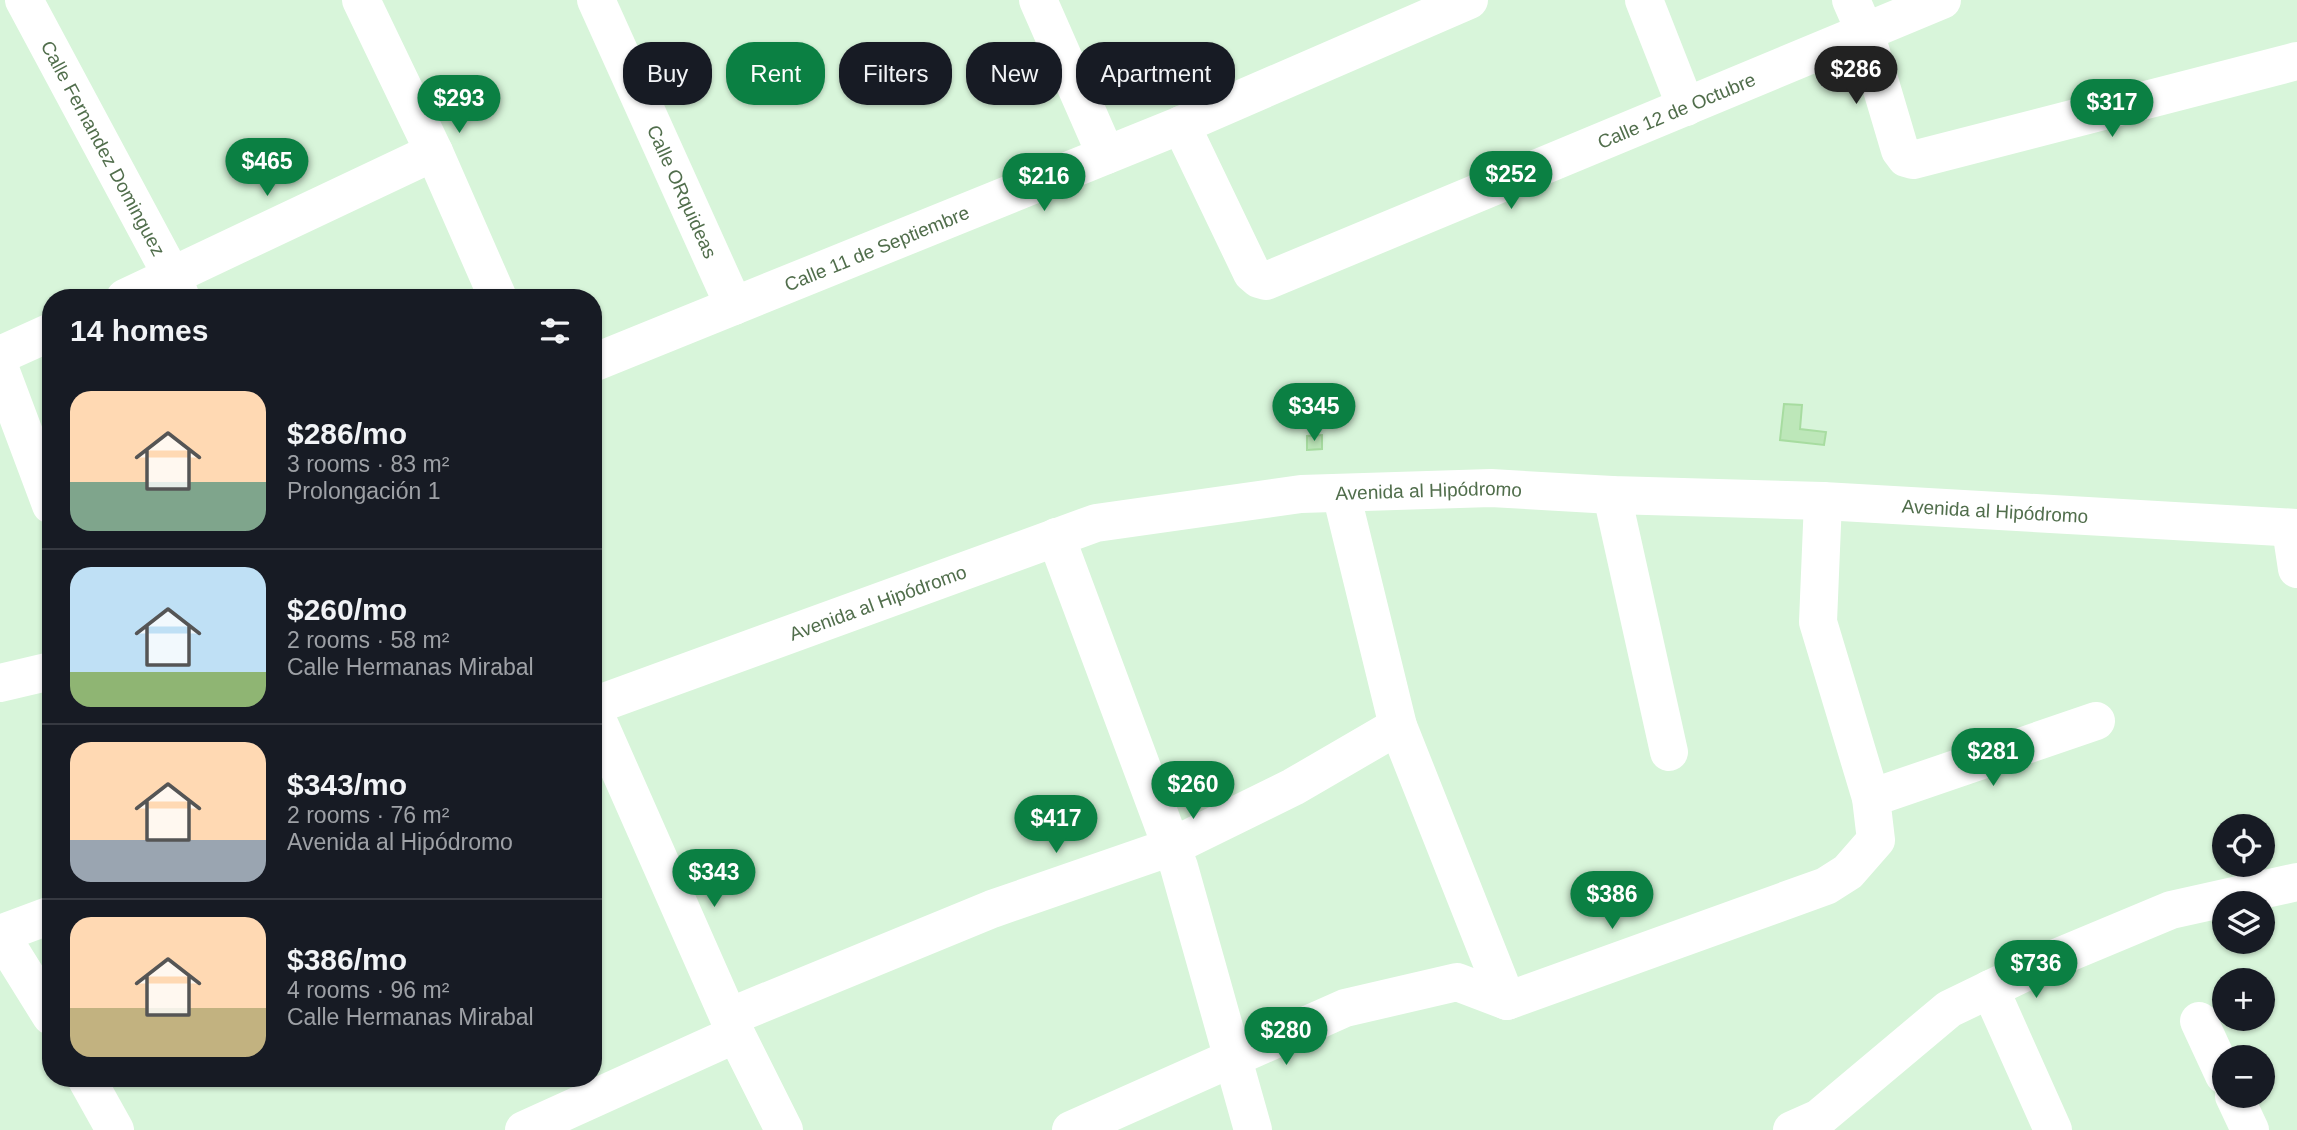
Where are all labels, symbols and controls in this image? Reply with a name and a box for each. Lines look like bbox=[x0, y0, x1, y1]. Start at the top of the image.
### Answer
street label: Calle Fernandez Dominguez bbox=[37, 37, 170, 259]
chip: Buy bbox=[623, 42, 712, 105]
chip: Rent bbox=[726, 42, 825, 105]
chip: Filters bbox=[839, 42, 952, 105]
chip: New bbox=[966, 42, 1062, 105]
chip: Apartment bbox=[1076, 42, 1235, 105]
pin: $286 bbox=[1815, 46, 1897, 106]
text: $286 bbox=[1830, 56, 1882, 82]
street label: Calle 12 de Octubre bbox=[1594, 68, 1758, 153]
pin: $293 bbox=[418, 76, 500, 135]
pin: $317 bbox=[2071, 80, 2153, 139]
text: $293 bbox=[433, 85, 485, 111]
text: $317 bbox=[2086, 89, 2138, 115]
street label: Calle ORquideas bbox=[643, 122, 721, 261]
pin: $465 bbox=[226, 138, 308, 198]
text: $465 bbox=[241, 148, 293, 174]
pin: $252 bbox=[1470, 152, 1552, 211]
pin: $216 bbox=[1003, 154, 1085, 213]
text: $252 bbox=[1485, 161, 1537, 187]
text: $216 bbox=[1018, 163, 1070, 189]
street label: Calle 11 de Septiembre bbox=[781, 201, 972, 295]
icon: filters bbox=[536, 312, 574, 350]
text: 14 homes bbox=[70, 314, 208, 347]
pin: $345 bbox=[1273, 384, 1355, 443]
text: $345 bbox=[1288, 393, 1340, 419]
text: $286/mo bbox=[287, 417, 407, 450]
icon: home bbox=[126, 419, 210, 503]
text: 3 rooms · 83 m² bbox=[287, 451, 449, 477]
street label: Avenida al Hipódromo bbox=[1335, 477, 1523, 503]
text: Prolongación 1 bbox=[287, 478, 440, 504]
street label: Avenida al Hipódromo bbox=[1901, 495, 2089, 527]
street label: Avenida al Hipódromo bbox=[786, 561, 969, 644]
text: $260/mo bbox=[287, 593, 407, 626]
icon: home bbox=[126, 595, 210, 679]
text: 2 rooms · 58 m² bbox=[287, 627, 449, 653]
text: Calle Hermanas Mirabal bbox=[287, 654, 534, 680]
pin: $281 bbox=[1952, 728, 2034, 788]
text: $281 bbox=[1967, 738, 2019, 764]
pin: $260 bbox=[1152, 762, 1234, 821]
text: $343/mo bbox=[287, 768, 407, 801]
icon: home bbox=[126, 770, 210, 854]
text: $260 bbox=[1167, 771, 1219, 797]
pin: $417 bbox=[1015, 796, 1097, 855]
text: 2 rooms · 76 m² bbox=[287, 802, 449, 828]
text: $417 bbox=[1030, 805, 1082, 831]
map controls bbox=[2212, 814, 2275, 1108]
button: locate bbox=[2212, 814, 2275, 877]
text: Avenida al Hipódromo bbox=[287, 829, 513, 855]
pin: $343 bbox=[673, 850, 755, 909]
text: $343 bbox=[688, 859, 740, 885]
pin: $386 bbox=[1571, 872, 1653, 931]
text: $386 bbox=[1586, 881, 1638, 907]
button: layers bbox=[2212, 891, 2275, 954]
pin: $736 bbox=[1995, 940, 2077, 1000]
text: $386/mo bbox=[287, 943, 407, 976]
icon: home bbox=[126, 945, 210, 1029]
text: $736 bbox=[2010, 950, 2062, 976]
button: + bbox=[2212, 968, 2275, 1031]
text: 4 rooms · 96 m² bbox=[287, 977, 449, 1003]
text: Calle Hermanas Mirabal bbox=[287, 1004, 534, 1030]
pin: $280 bbox=[1245, 1007, 1327, 1067]
text: $280 bbox=[1260, 1017, 1312, 1043]
button: − bbox=[2212, 1045, 2275, 1108]

